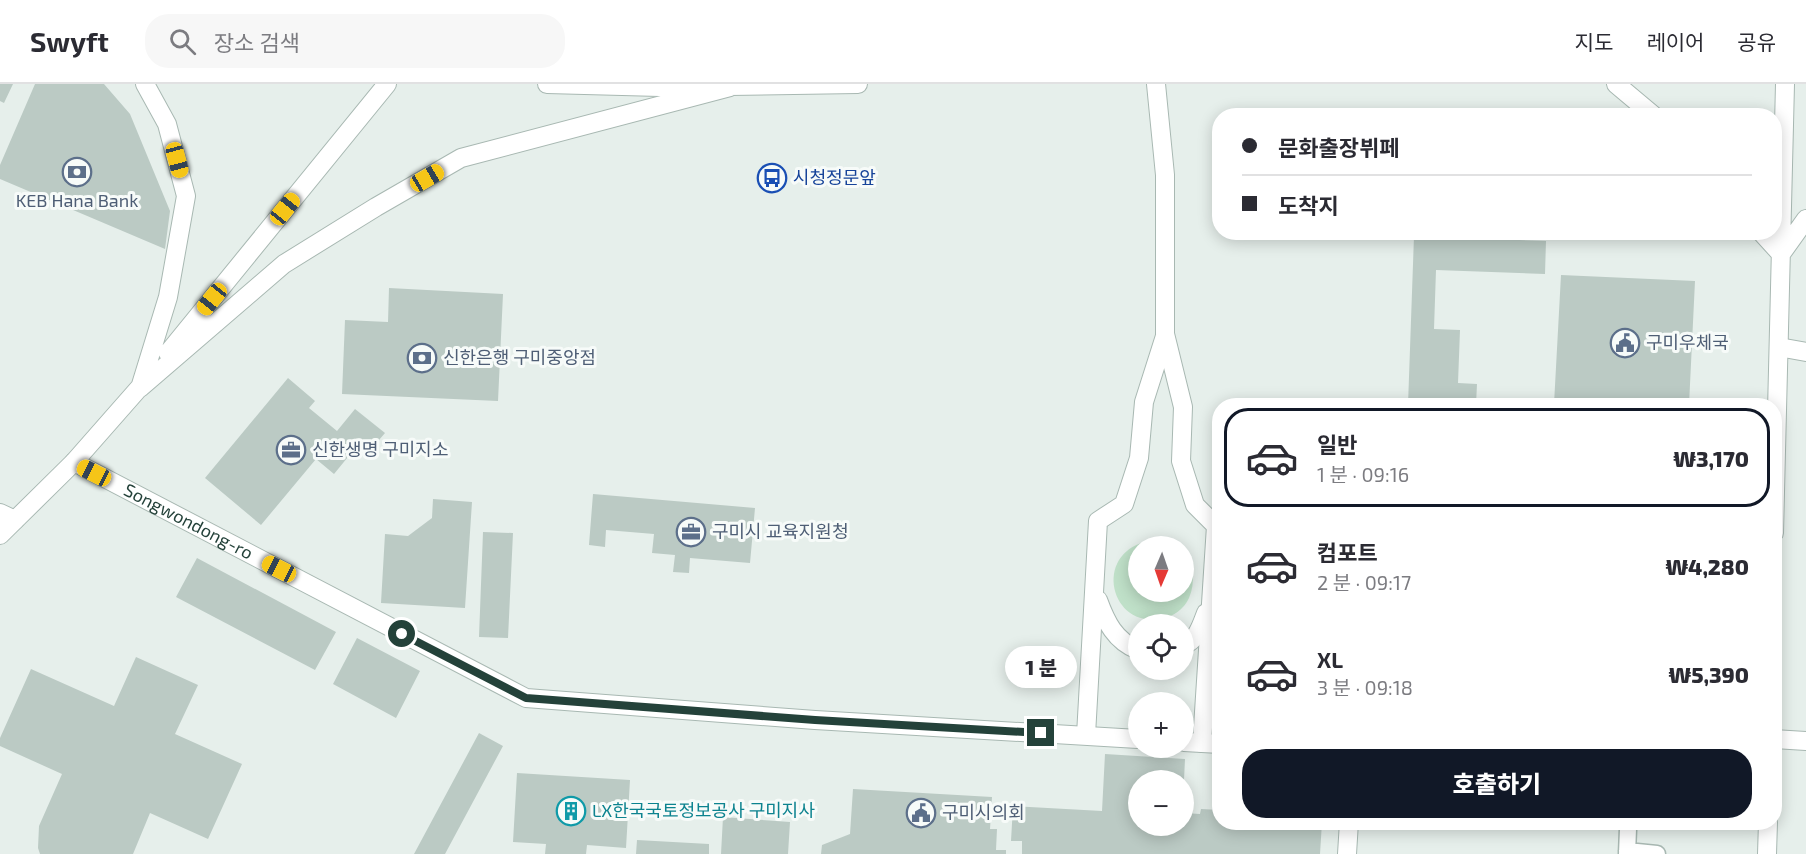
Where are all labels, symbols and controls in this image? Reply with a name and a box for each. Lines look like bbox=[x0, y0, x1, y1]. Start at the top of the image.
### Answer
search box bbox=[145, 14, 565, 68]
text: Swyft bbox=[30, 24, 109, 58]
icon: search bbox=[166, 25, 199, 58]
text: 장소 검색 bbox=[214, 29, 300, 55]
text: 지도 bbox=[1575, 29, 1613, 54]
text: 레이어 bbox=[1646, 29, 1704, 54]
text: 공유 bbox=[1737, 29, 1776, 54]
text: 문화출장뷔페 bbox=[1278, 134, 1399, 160]
car bbox=[164, 140, 190, 180]
bank icon: KEB Hana Bank bbox=[61, 156, 93, 188]
car bbox=[407, 161, 447, 195]
bus stop icon: 시청정문앞 bbox=[756, 162, 788, 194]
place label: 시청정문앞 bbox=[793, 166, 876, 188]
place label: KEB Hana Bank bbox=[16, 189, 138, 211]
car bbox=[267, 189, 303, 229]
text: 도착지 bbox=[1278, 192, 1339, 218]
car bbox=[194, 279, 230, 319]
public building icon: 구미우체국 bbox=[1609, 327, 1641, 359]
place label: 구미우체국 bbox=[1646, 331, 1729, 353]
bank icon: 신한은행 구미중앙점 bbox=[406, 342, 438, 374]
place label: 신한은행 구미중앙점 bbox=[443, 346, 596, 368]
icon: car bbox=[1245, 431, 1299, 485]
text: 일반 bbox=[1317, 431, 1357, 457]
office icon: 신한생명 구미지소 bbox=[275, 434, 307, 466]
place label: 신한생명 구미지소 bbox=[312, 438, 449, 460]
text: ₩3,170 bbox=[1673, 445, 1749, 471]
car bbox=[74, 457, 114, 489]
text: 1 분 · 09:16 bbox=[1317, 462, 1409, 486]
street label: Songwondong-ro bbox=[120, 478, 257, 564]
office icon: 구미시 교육지원청 bbox=[675, 516, 707, 548]
place label: 구미시 교육지원청 bbox=[712, 520, 849, 542]
north arrow bbox=[1128, 536, 1194, 602]
map controls bbox=[1128, 536, 1194, 836]
icon: car bbox=[1245, 539, 1299, 593]
text: 컴포트 bbox=[1317, 539, 1378, 565]
car bbox=[259, 553, 299, 585]
text: ₩4,280 bbox=[1665, 553, 1749, 579]
text: 2 분 · 09:17 bbox=[1317, 570, 1411, 594]
button: locate bbox=[1128, 614, 1194, 680]
route start bbox=[388, 620, 415, 647]
callout: 1 분 bbox=[1005, 646, 1077, 688]
text: XL bbox=[1317, 646, 1343, 672]
icon: car bbox=[1245, 647, 1299, 701]
text: 1 분 bbox=[1025, 655, 1057, 679]
text: ₩5,390 bbox=[1669, 661, 1749, 687]
text: 3 분 · 09:18 bbox=[1317, 675, 1413, 699]
button: + bbox=[1128, 692, 1194, 758]
route end bbox=[1027, 719, 1054, 746]
button: 호출하기 bbox=[1242, 749, 1752, 818]
button: − bbox=[1128, 770, 1194, 836]
building icon: LX한국국토정보공사 구미지사 bbox=[555, 795, 587, 827]
public building icon: 구미시의회 bbox=[905, 797, 937, 829]
place label: LX한국국토정보공사 구미지사 bbox=[592, 799, 815, 821]
place label: 구미시의회 bbox=[942, 801, 1025, 823]

